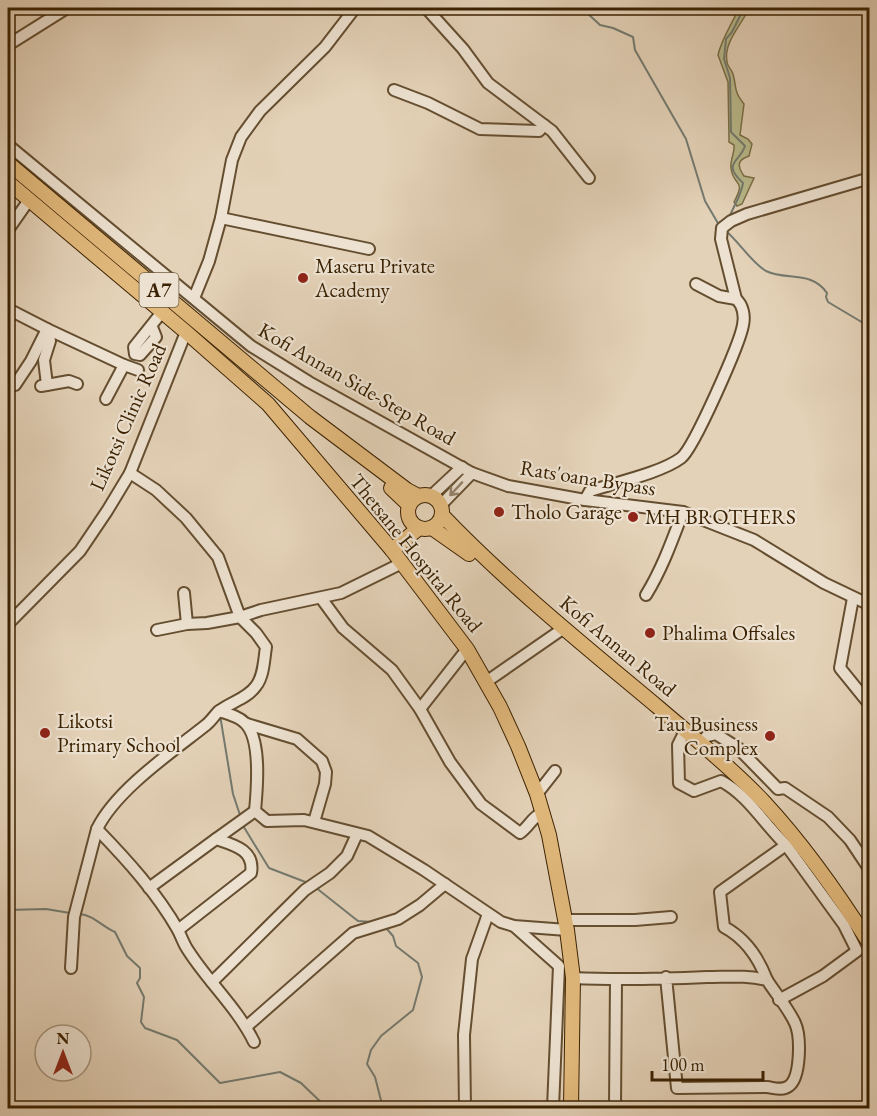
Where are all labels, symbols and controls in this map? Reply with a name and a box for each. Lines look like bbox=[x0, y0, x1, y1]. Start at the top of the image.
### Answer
place label: Maseru Private Academy bbox=[314, 252, 435, 303]
marker: Maseru Private Academy bbox=[296, 271, 310, 285]
road number: A7 bbox=[140, 273, 178, 307]
street label: Kofi Annan Side-Step Road bbox=[254, 316, 461, 451]
street label: Likotsi Clinic Road bbox=[83, 339, 172, 495]
street label: Rats'oana Bypass bbox=[518, 453, 658, 502]
street label: Thetsane Hospital Road bbox=[344, 468, 489, 638]
one-way arrow bbox=[449, 482, 464, 497]
place label: Tholo Garage bbox=[511, 498, 622, 525]
place label: MH BROTHERS bbox=[645, 503, 796, 530]
marker: Tholo Garage bbox=[492, 505, 506, 519]
marker: MH BROTHERS bbox=[626, 510, 640, 524]
street label: Kofi Annan Road bbox=[554, 589, 682, 703]
place label: Phalima Offsales bbox=[662, 619, 795, 646]
marker: Phalima Offsales bbox=[643, 626, 657, 640]
place label: Likotsi Primary School bbox=[57, 707, 181, 758]
place label: Tau Business Complex bbox=[654, 710, 758, 761]
marker: Likotsi Primary School bbox=[38, 726, 52, 740]
marker: Tau Business Complex bbox=[763, 729, 777, 743]
north arrow bbox=[33, 1023, 93, 1083]
text: N bbox=[57, 1028, 70, 1049]
scale bar bbox=[652, 1044, 763, 1082]
text: 100 m bbox=[661, 1053, 705, 1076]

